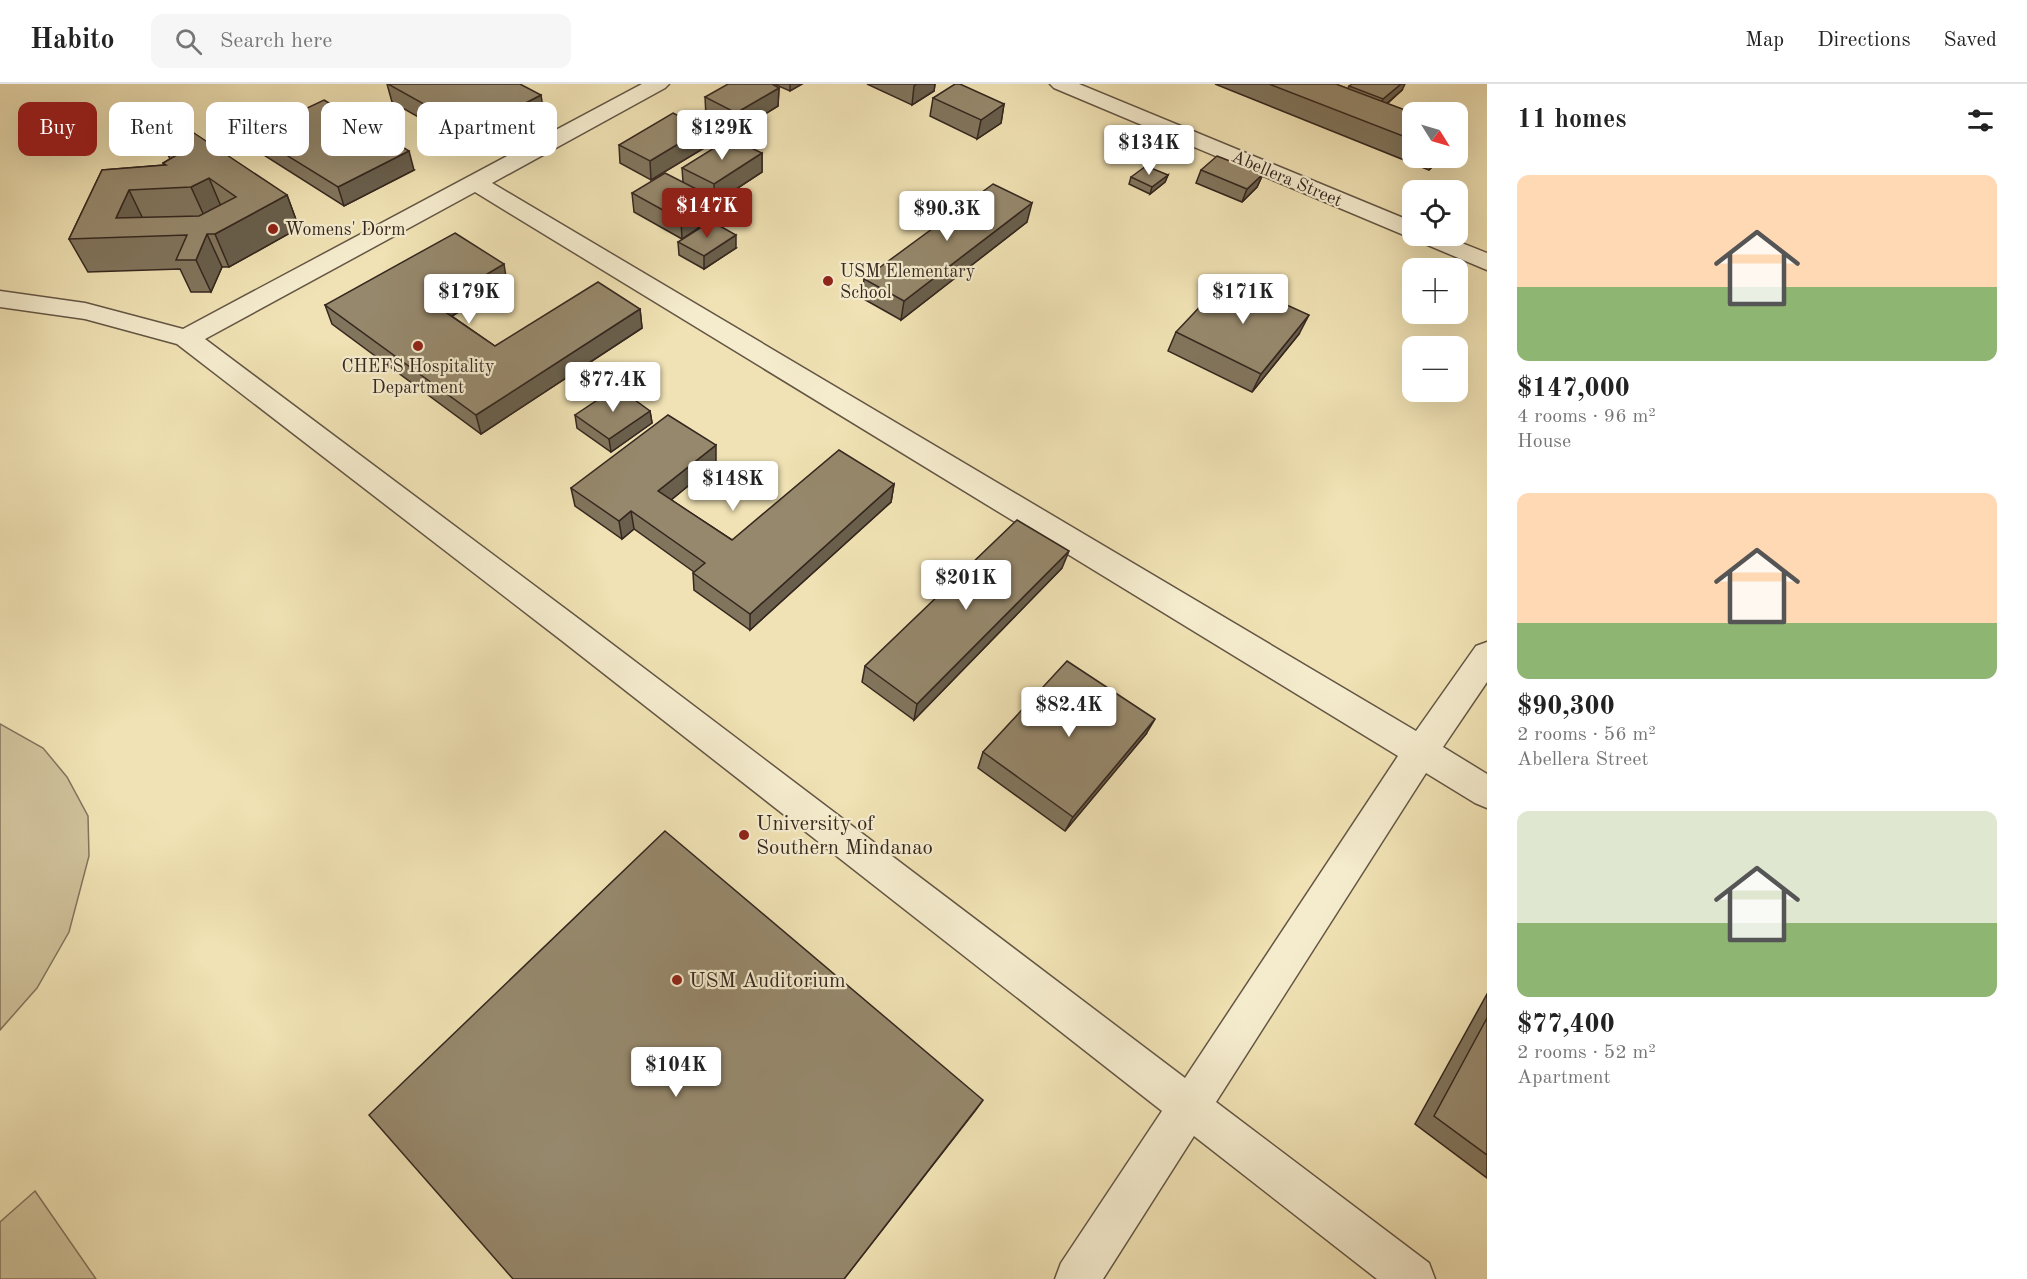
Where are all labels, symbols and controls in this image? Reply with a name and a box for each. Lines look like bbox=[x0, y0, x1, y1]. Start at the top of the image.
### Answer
search box bbox=[151, 14, 571, 68]
icon: search bbox=[172, 25, 205, 58]
text: Habito bbox=[30, 27, 115, 55]
text: Search here bbox=[220, 30, 332, 52]
text: Map bbox=[1745, 30, 1784, 51]
text: Directions bbox=[1817, 30, 1911, 51]
text: Saved bbox=[1944, 30, 1997, 51]
chip: Buy bbox=[18, 102, 97, 156]
chip: Rent bbox=[109, 102, 194, 156]
chip: Filters bbox=[206, 102, 309, 156]
chip: New bbox=[321, 102, 405, 156]
chip: Apartment bbox=[417, 102, 557, 156]
north arrow bbox=[1402, 102, 1468, 168]
map controls bbox=[1402, 102, 1468, 402]
icon: filters bbox=[1964, 104, 1997, 137]
text: 11 homes bbox=[1517, 107, 1626, 133]
pin: $129K bbox=[680, 110, 764, 161]
text: $129K bbox=[691, 119, 753, 139]
pin: $134K bbox=[1107, 125, 1191, 176]
text: $134K bbox=[1118, 134, 1180, 154]
street label: Abellera Street bbox=[1229, 148, 1345, 210]
button: locate bbox=[1402, 180, 1468, 246]
pin: $147K bbox=[665, 188, 749, 239]
pin: $90.3K bbox=[898, 191, 996, 242]
text: $147K bbox=[676, 197, 738, 217]
text: $90.3K bbox=[913, 200, 981, 220]
icon: home bbox=[1703, 214, 1811, 322]
place label: Womens' Dorm bbox=[285, 221, 406, 239]
marker: Womens' Dorm bbox=[266, 222, 280, 236]
button: + bbox=[1402, 258, 1468, 324]
place label: USM Elementary School bbox=[840, 263, 976, 302]
pin: $179K bbox=[427, 274, 511, 325]
marker: USM Elementary School bbox=[821, 274, 835, 288]
pin: $171K bbox=[1201, 274, 1285, 325]
text: $179K bbox=[438, 283, 500, 303]
text: $171K bbox=[1212, 283, 1274, 303]
button: − bbox=[1402, 336, 1468, 402]
marker: CHEFS Hospitality Department bbox=[411, 339, 425, 353]
place label: CHEFS Hospitality Department bbox=[342, 358, 495, 397]
pin: $77.4K bbox=[564, 362, 662, 413]
text: $77.4K bbox=[579, 371, 647, 391]
text: $147,000 bbox=[1517, 376, 1630, 402]
text: 4 rooms · 96 m² bbox=[1517, 407, 1656, 427]
text: House bbox=[1517, 432, 1571, 452]
pin: $148K bbox=[691, 461, 775, 512]
text: $148K bbox=[702, 470, 764, 490]
icon: home bbox=[1703, 532, 1811, 640]
pin: $201K bbox=[924, 560, 1008, 611]
text: $201K bbox=[935, 569, 997, 589]
pin: $82.4K bbox=[1020, 687, 1118, 738]
text: $90,300 bbox=[1517, 694, 1615, 720]
text: $82.4K bbox=[1035, 696, 1103, 716]
text: 2 rooms · 56 m² bbox=[1517, 725, 1656, 745]
text: Abellera Street bbox=[1517, 750, 1648, 770]
place label: University of Southern Mindanao bbox=[756, 814, 933, 859]
marker: University of Southern Mindanao bbox=[737, 828, 751, 842]
icon: home bbox=[1703, 850, 1811, 958]
place label: USM Auditorium bbox=[689, 971, 846, 992]
marker: USM Auditorium bbox=[670, 973, 684, 987]
text: $77,400 bbox=[1517, 1012, 1615, 1038]
text: 2 rooms · 52 m² bbox=[1517, 1043, 1656, 1063]
pin: $104K bbox=[634, 1047, 718, 1098]
text: $104K bbox=[645, 1056, 707, 1076]
text: Apartment bbox=[1517, 1068, 1611, 1088]

